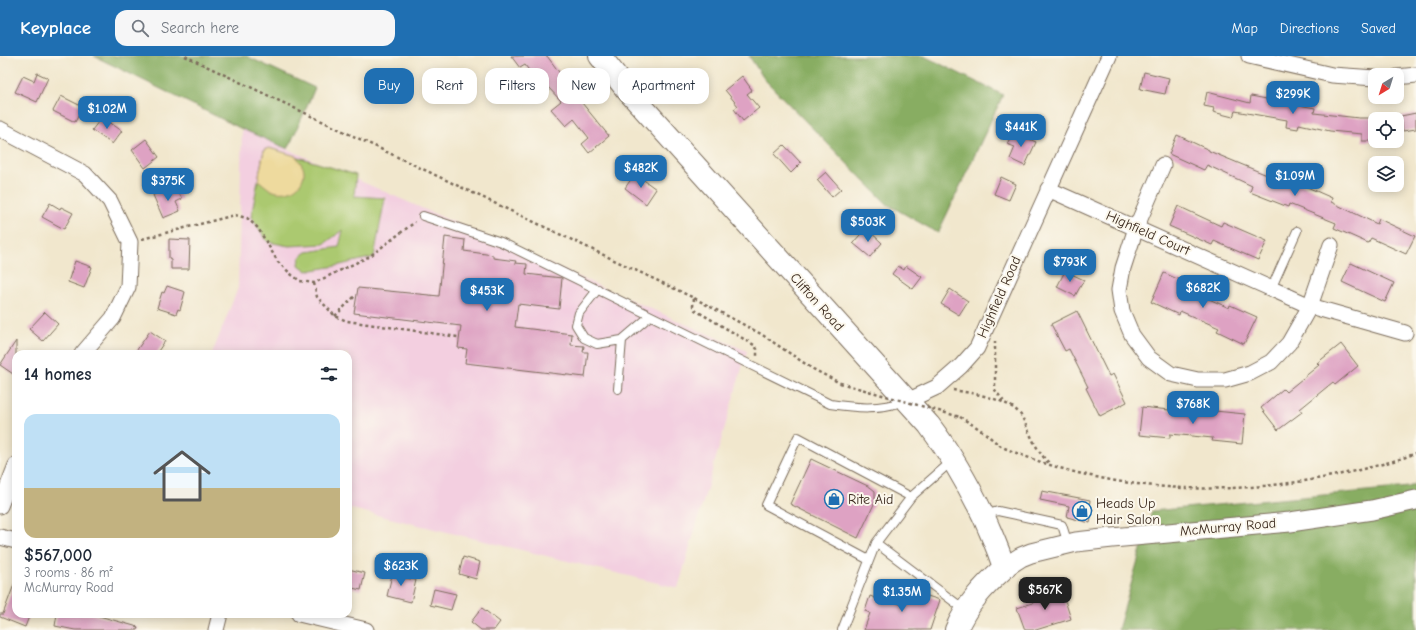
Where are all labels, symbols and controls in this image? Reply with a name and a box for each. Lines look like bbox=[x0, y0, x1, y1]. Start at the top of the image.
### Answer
search box bbox=[115, 10, 395, 46]
text: Keyplace bbox=[20, 17, 91, 39]
icon: search bbox=[129, 17, 151, 39]
text: Search here bbox=[161, 19, 239, 37]
text: Map bbox=[1231, 20, 1258, 37]
text: Directions bbox=[1280, 20, 1339, 37]
text: Saved bbox=[1361, 20, 1396, 37]
chip: Buy bbox=[364, 68, 414, 104]
chip: Rent bbox=[422, 68, 477, 104]
chip: Filters bbox=[485, 68, 549, 104]
chip: New bbox=[557, 68, 610, 104]
chip: Apartment bbox=[618, 68, 709, 104]
north arrow bbox=[1368, 68, 1404, 104]
map controls bbox=[1368, 68, 1404, 192]
pin: $299K bbox=[1265, 81, 1321, 115]
text: $299K bbox=[1275, 86, 1311, 101]
pin: $1.02M bbox=[74, 96, 140, 130]
text: $1.02M bbox=[87, 101, 127, 116]
button: locate bbox=[1368, 112, 1404, 148]
pin: $441K bbox=[993, 114, 1049, 148]
text: $441K bbox=[1005, 119, 1037, 134]
pin: $482K bbox=[613, 155, 669, 189]
button: layers bbox=[1368, 156, 1404, 192]
text: $482K bbox=[624, 160, 658, 175]
pin: $1.09M bbox=[1262, 163, 1328, 197]
pin: $375K bbox=[140, 168, 196, 202]
text: $1.09M bbox=[1275, 168, 1315, 183]
text: $375K bbox=[151, 173, 185, 188]
street label: Highfield Court bbox=[1103, 207, 1194, 260]
pin: $503K bbox=[840, 209, 896, 243]
text: $503K bbox=[850, 214, 886, 229]
pin: $793K bbox=[1042, 249, 1098, 283]
street label: Highfield Road bbox=[973, 253, 1025, 341]
text: $793K bbox=[1053, 254, 1087, 269]
street label: Clifton Road bbox=[786, 269, 848, 335]
pin: $682K bbox=[1175, 275, 1231, 309]
pin: $453K bbox=[459, 278, 515, 312]
text: $682K bbox=[1185, 280, 1221, 295]
text: $453K bbox=[470, 283, 504, 298]
icon: filters bbox=[318, 363, 340, 385]
text: 14 homes bbox=[24, 365, 91, 384]
pin: $768K bbox=[1165, 391, 1221, 425]
text: $768K bbox=[1176, 396, 1210, 411]
icon: home bbox=[146, 440, 218, 512]
shop icon: Rite Aid bbox=[823, 488, 845, 510]
place label: Rite Aid bbox=[848, 491, 894, 508]
place label: Heads Up Hair Salon bbox=[1096, 495, 1160, 528]
shop icon: Heads Up Hair Salon bbox=[1071, 500, 1093, 522]
street label: McMurray Road bbox=[1179, 514, 1277, 540]
text: $567,000 bbox=[24, 546, 92, 565]
pin: $623K bbox=[373, 553, 429, 587]
text: $623K bbox=[384, 558, 418, 573]
text: 3 rooms · 86 m² bbox=[24, 565, 113, 580]
pin: $567K bbox=[1017, 577, 1073, 611]
pin: $1.35M bbox=[869, 579, 935, 613]
text: McMurray Road bbox=[24, 580, 114, 595]
text: $567K bbox=[1028, 582, 1062, 597]
text: $1.35M bbox=[882, 584, 922, 599]

